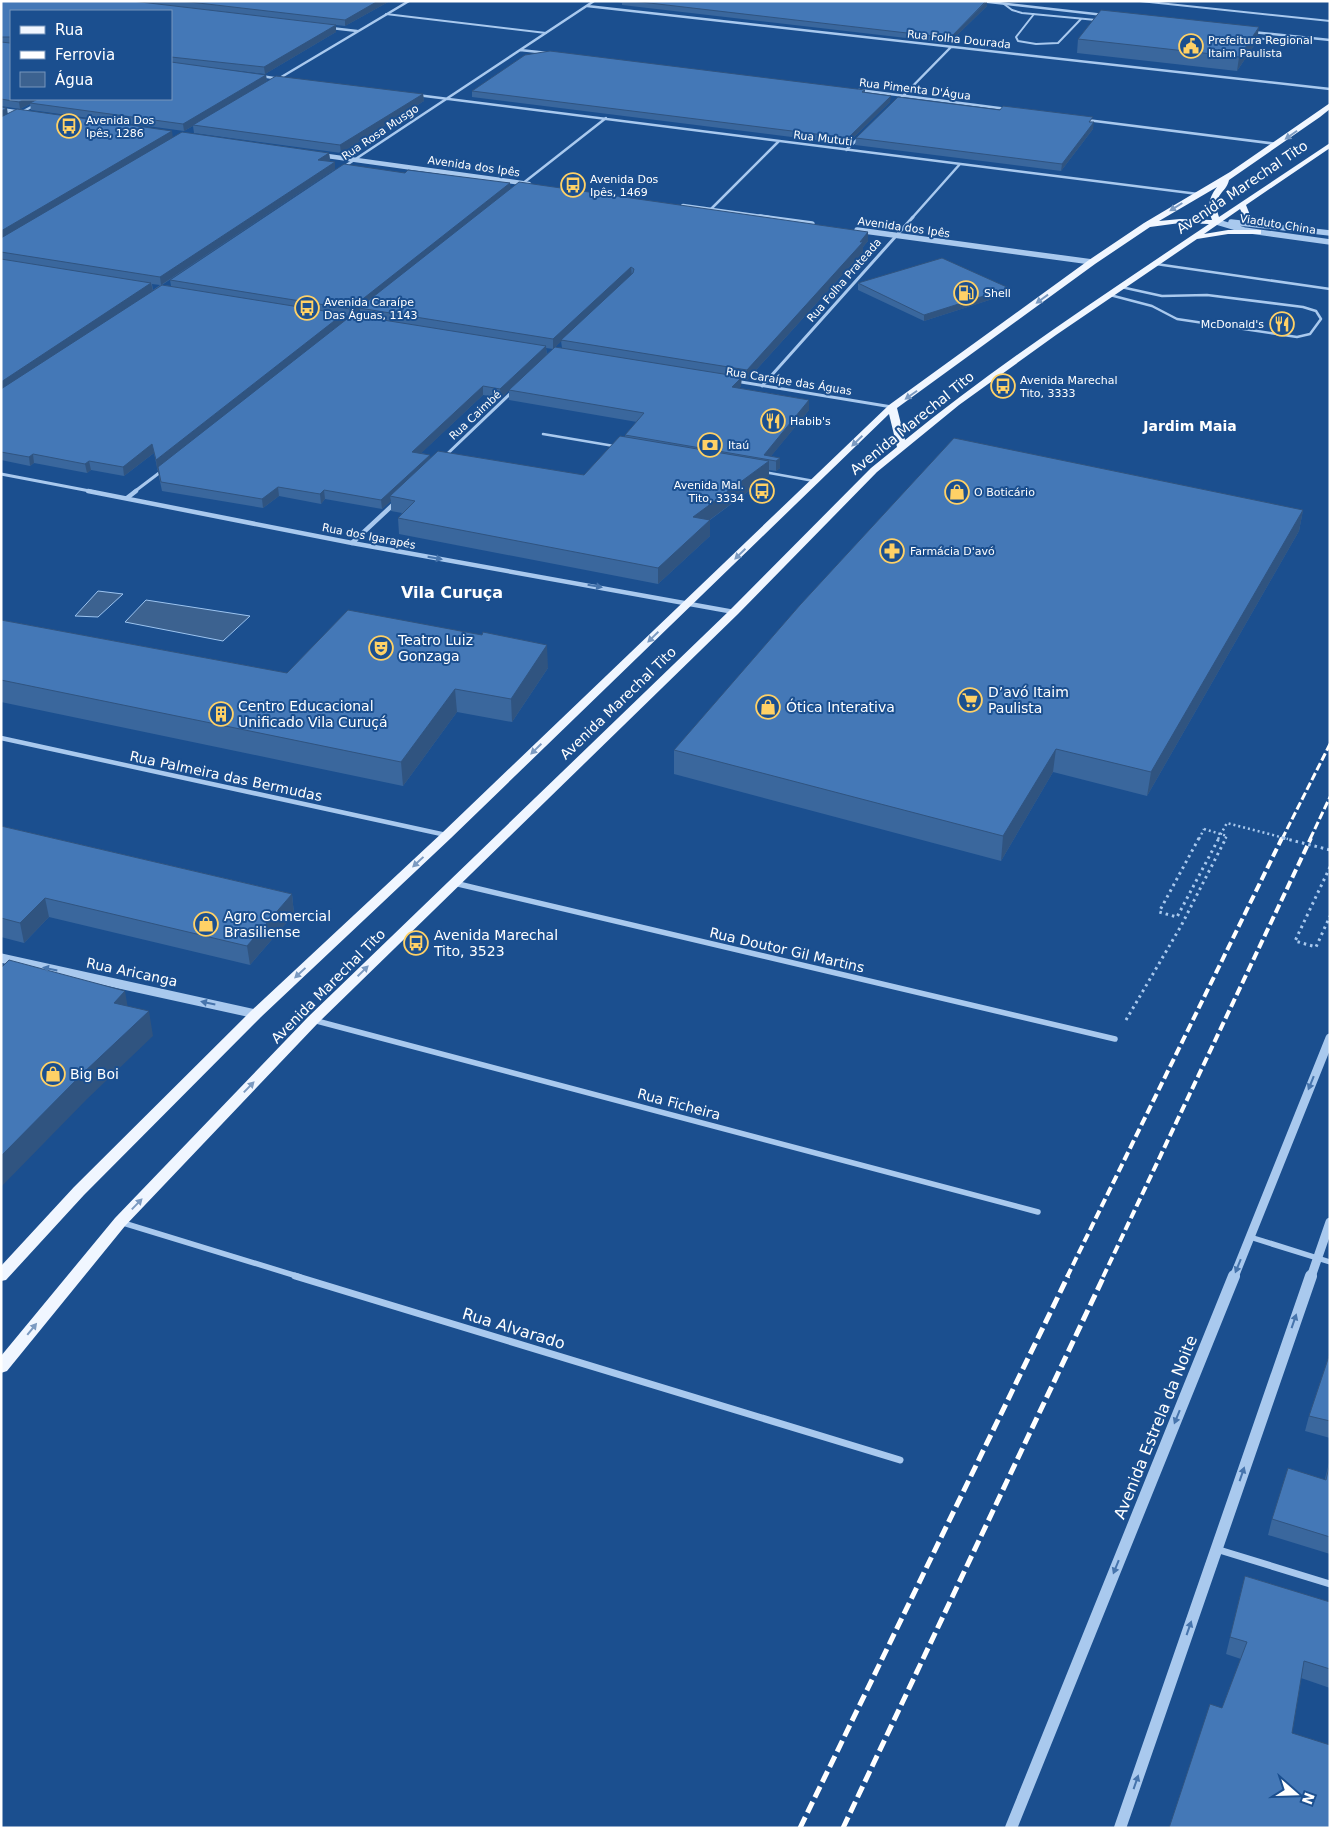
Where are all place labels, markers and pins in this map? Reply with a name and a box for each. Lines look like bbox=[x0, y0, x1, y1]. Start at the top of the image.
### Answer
public building icon: Prefeitura Regional Itaim Paulista bbox=[1178, 33, 1204, 59]
place label: Prefeitura Regional Itaim Paulista bbox=[1208, 34, 1313, 60]
bus stop icon: Avenida Dos Ipês, 1286 bbox=[56, 113, 82, 139]
place label: Avenida Dos Ipês, 1286 bbox=[86, 114, 155, 140]
bus stop icon: Avenida Dos Ipês, 1469 bbox=[560, 172, 586, 198]
place label: Avenida Dos Ipês, 1469 bbox=[590, 173, 659, 199]
fuel station icon: Shell bbox=[953, 280, 979, 306]
place label: Shell bbox=[984, 287, 1011, 300]
bus stop icon: Avenida Caraípe Das Águas, 1143 bbox=[294, 295, 320, 321]
place label: Avenida Caraípe Das Águas, 1143 bbox=[324, 296, 417, 322]
restaurant icon: McDonald's bbox=[1269, 311, 1295, 337]
place label: McDonald's bbox=[1201, 318, 1264, 331]
bus stop icon: Avenida Marechal Tito, 3333 bbox=[990, 373, 1016, 399]
place label: Avenida Marechal Tito, 3333 bbox=[1019, 374, 1118, 400]
restaurant icon: Habib's bbox=[760, 408, 786, 434]
place label: Habib's bbox=[790, 415, 831, 428]
bank icon: Itaú bbox=[697, 432, 723, 458]
place label: Itaú bbox=[728, 439, 749, 452]
bus stop icon: Avenida Mal. Tito, 3334 bbox=[749, 478, 775, 504]
place label: Avenida Mal. Tito, 3334 bbox=[674, 479, 744, 505]
shop icon: O Boticário bbox=[944, 479, 970, 505]
place label: O Boticário bbox=[974, 486, 1035, 499]
pharmacy icon: Farmácia D'avó bbox=[879, 538, 905, 564]
place label: Farmácia D'avó bbox=[910, 545, 995, 558]
place label: Teatro Luiz Gonzaga bbox=[397, 632, 473, 664]
theatre icon: Teatro Luiz Gonzaga bbox=[368, 635, 394, 661]
place label: D’avó Itaim Paulista bbox=[988, 684, 1069, 716]
supermarket icon: D’avó Itaim Paulista bbox=[957, 687, 983, 713]
shop icon: Ótica Interativa bbox=[755, 694, 781, 720]
place label: Centro Educacional Unificado Vila Curuçá bbox=[238, 698, 388, 730]
place label: Ótica Interativa bbox=[786, 698, 895, 715]
building icon: Centro Educacional Unificado Vila Curuçá bbox=[208, 701, 234, 727]
place label: Agro Comercial Brasiliense bbox=[224, 908, 331, 940]
shop icon: Agro Comercial Brasiliense bbox=[193, 911, 219, 937]
place label: Avenida Marechal Tito, 3523 bbox=[433, 927, 558, 959]
bus stop icon: Avenida Marechal Tito, 3523 bbox=[403, 930, 429, 956]
shop icon: Big Boi bbox=[40, 1061, 66, 1087]
place label: Big Boi bbox=[70, 1066, 119, 1082]

